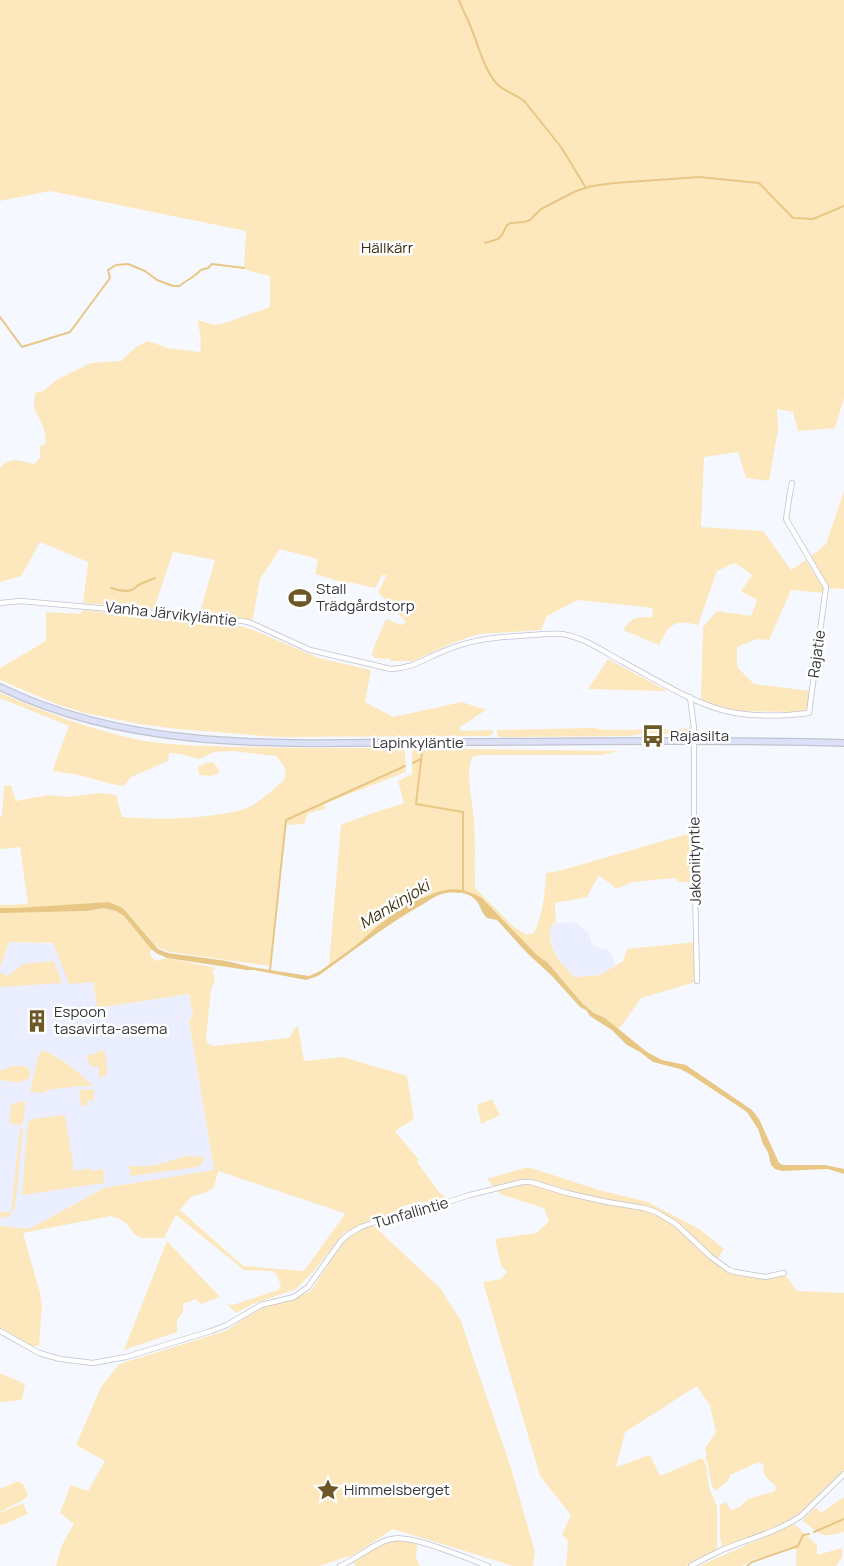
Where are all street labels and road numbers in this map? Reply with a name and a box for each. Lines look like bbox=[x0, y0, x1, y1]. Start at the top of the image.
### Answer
street label: Vanha Järvikyläntie bbox=[104, 596, 238, 631]
street label: Rajatie bbox=[803, 628, 830, 679]
street label: Lapinkyläntie bbox=[372, 732, 464, 753]
street label: Jakoniityntie bbox=[683, 816, 706, 905]
street label: Tunfallintie bbox=[371, 1192, 451, 1233]

